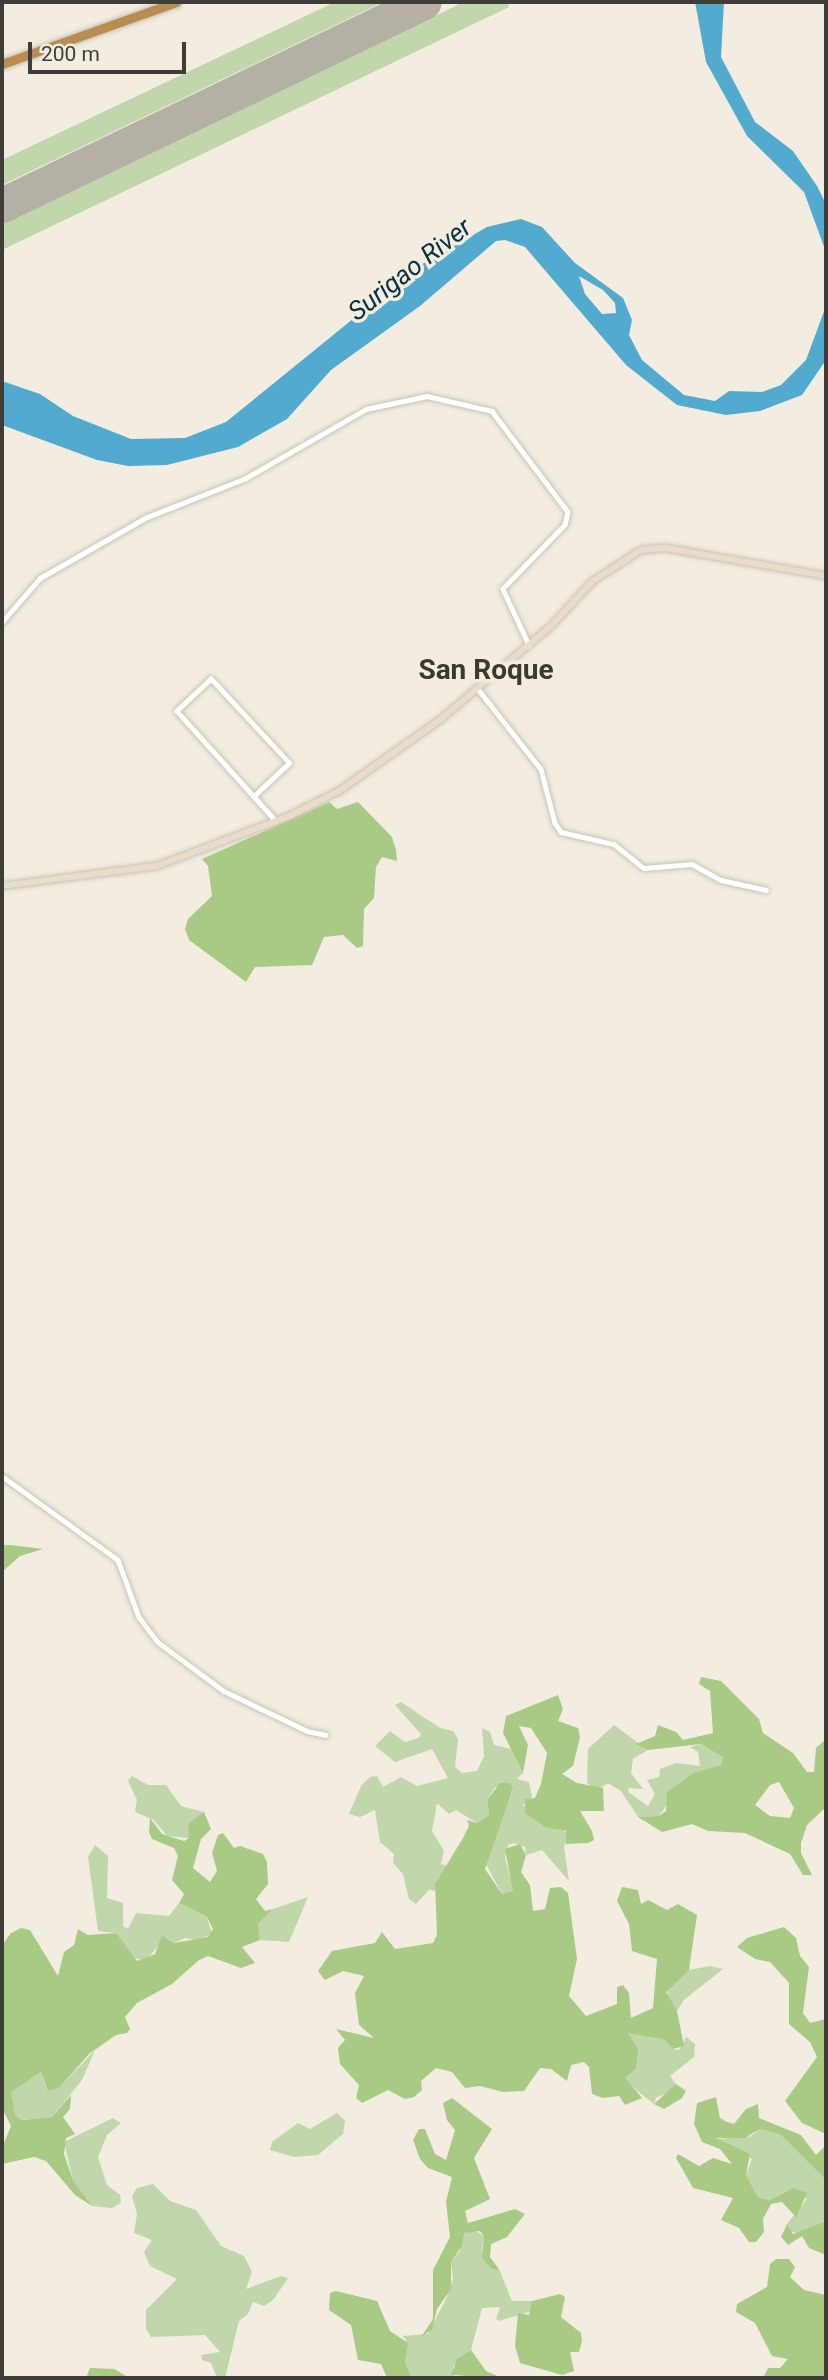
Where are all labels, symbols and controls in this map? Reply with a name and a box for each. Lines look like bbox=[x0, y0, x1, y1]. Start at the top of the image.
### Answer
scale bar bbox=[32, 28, 189, 72]
text: 200 m bbox=[41, 42, 100, 66]
water label: Surigao River bbox=[342, 212, 478, 328]
district label: San Roque bbox=[418, 653, 554, 687]

